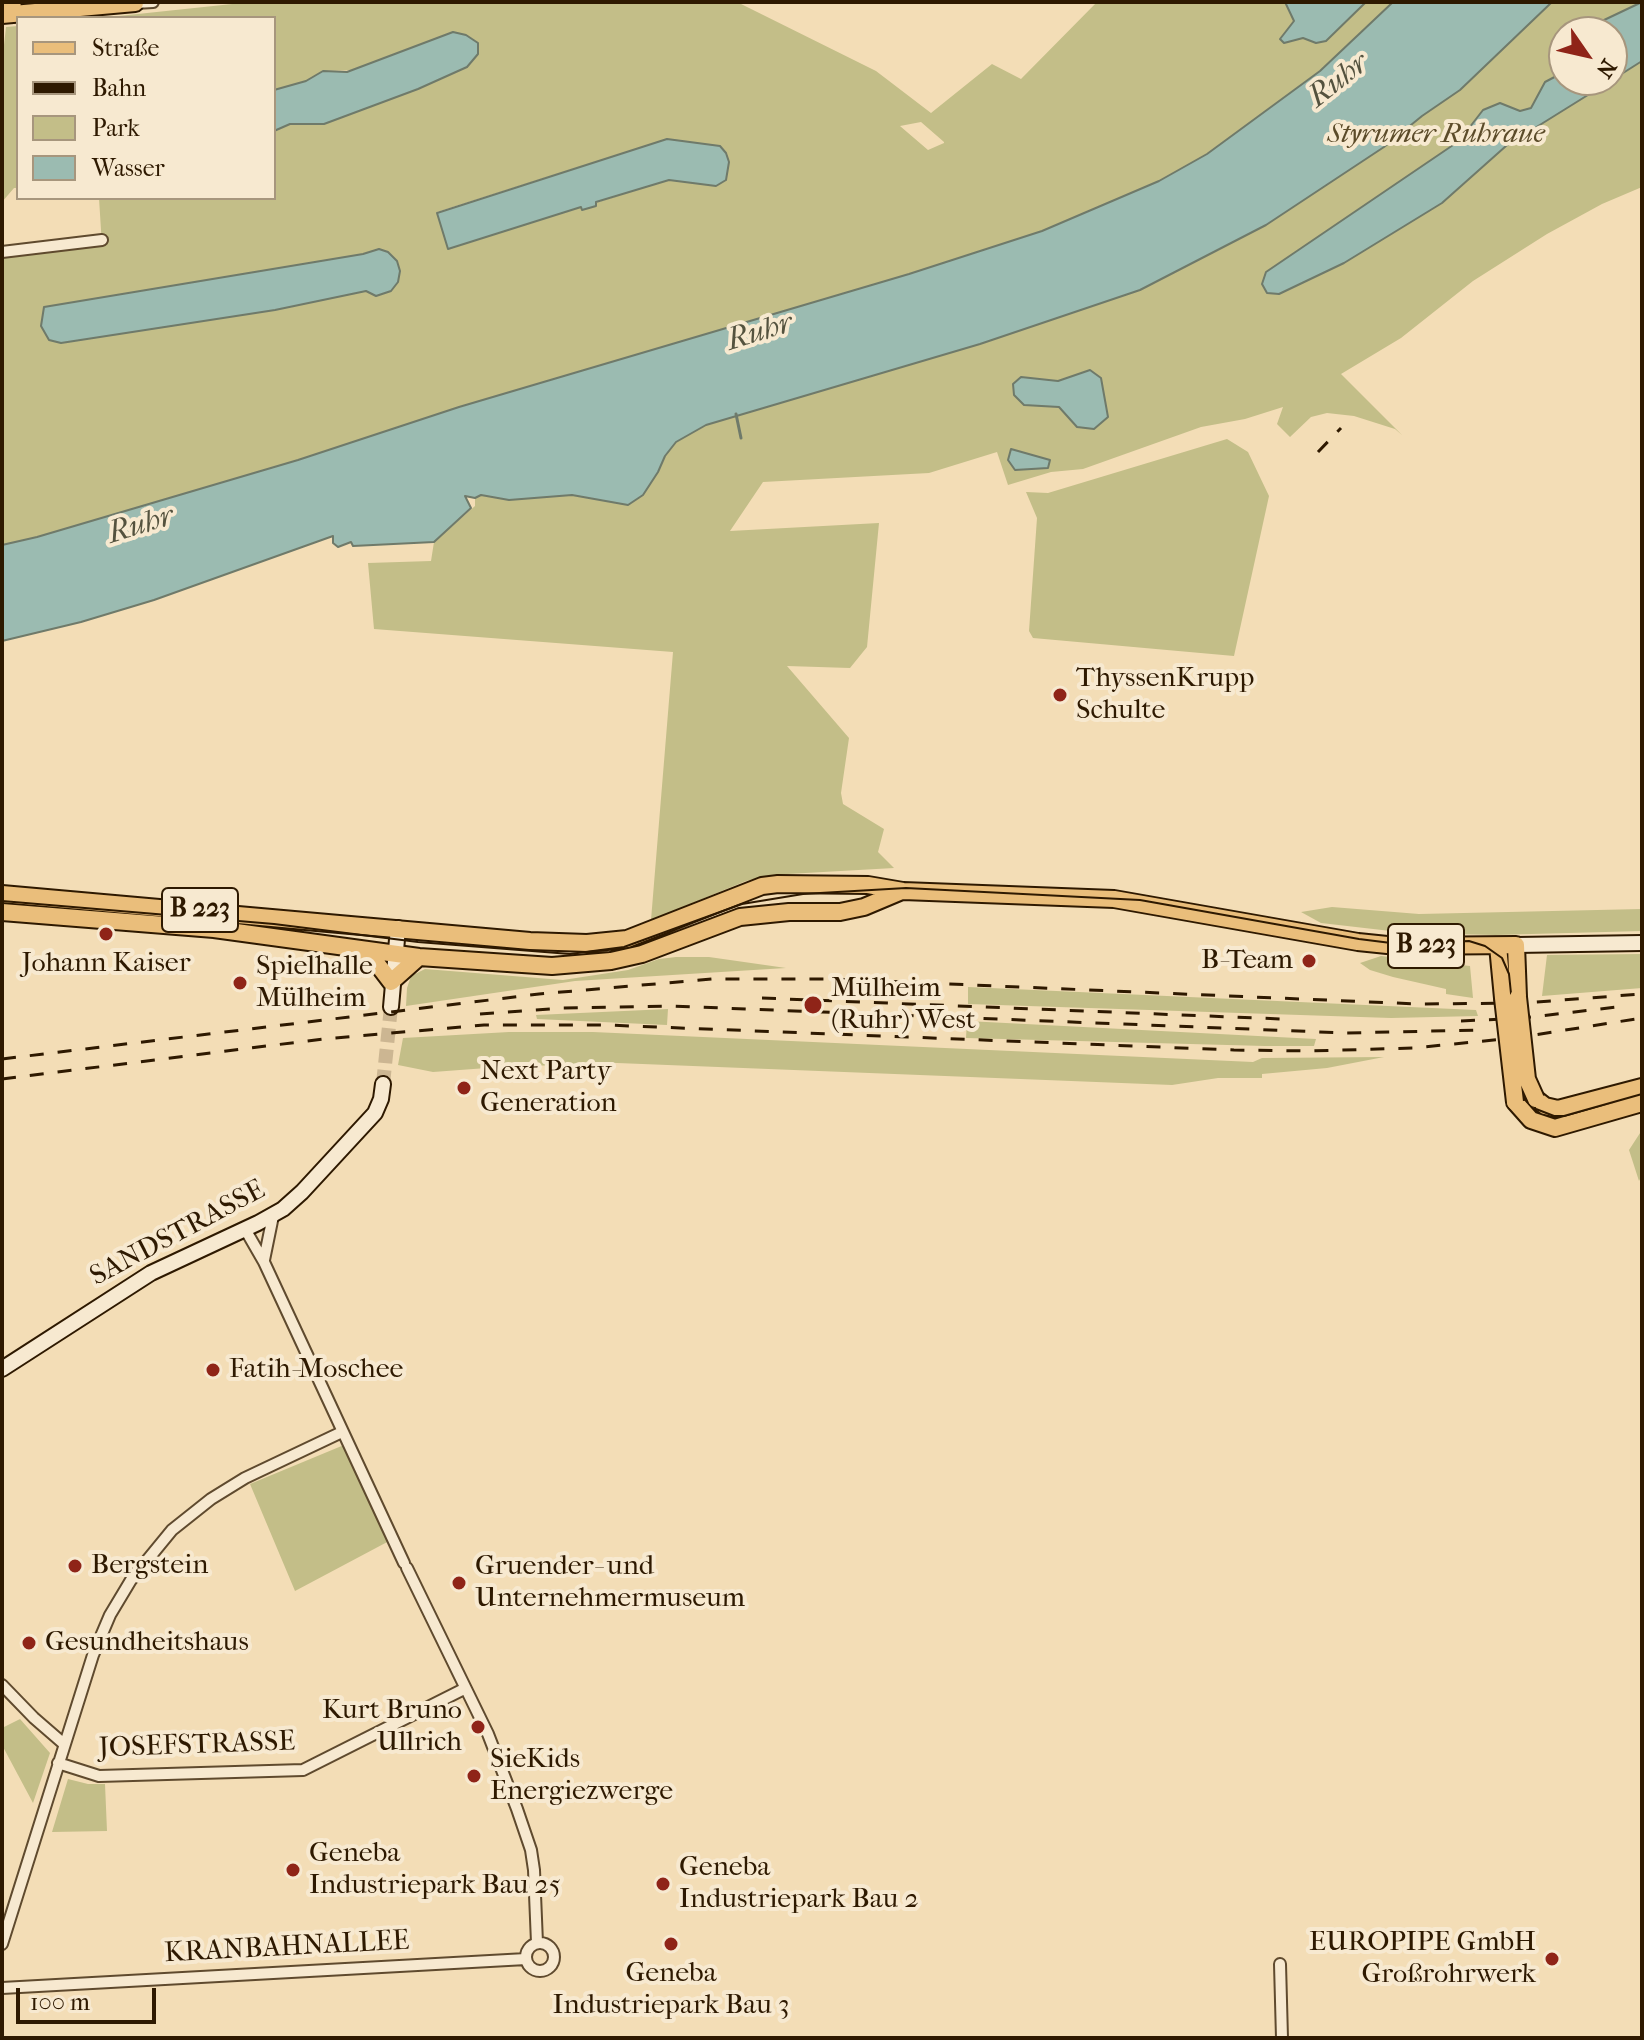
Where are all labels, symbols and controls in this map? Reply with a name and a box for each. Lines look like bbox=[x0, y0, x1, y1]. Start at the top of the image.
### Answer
legend bbox=[16, 16, 276, 200]
north arrow bbox=[1548, 16, 1628, 96]
text: Straße bbox=[92, 34, 159, 62]
water label: Ruhr bbox=[1302, 46, 1376, 116]
text: N bbox=[1591, 54, 1622, 82]
text: Bahn bbox=[92, 74, 146, 102]
text: Park bbox=[92, 114, 140, 142]
park label: Styrumer Ruhraue bbox=[1327, 118, 1545, 152]
text: Wasser bbox=[92, 154, 165, 182]
water label: Ruhr bbox=[723, 306, 797, 360]
water label: Ruhr bbox=[104, 499, 178, 553]
place label: ThyssenKrupp Schulte bbox=[1076, 662, 1254, 728]
marker: ThyssenKrupp Schulte bbox=[1051, 686, 1069, 704]
road number: B 223 bbox=[162, 888, 238, 932]
road number: B 223 bbox=[1388, 924, 1464, 968]
marker: Johann Kaiser bbox=[97, 925, 115, 943]
place label: B-Team bbox=[1201, 944, 1293, 978]
place label: Johann Kaiser bbox=[21, 947, 191, 981]
place label: Spielhalle Mülheim bbox=[256, 950, 373, 1016]
marker: B-Team bbox=[1300, 952, 1318, 970]
place label: Mülheim (Ruhr) West bbox=[831, 972, 976, 1038]
marker: Spielhalle Mülheim bbox=[231, 974, 249, 992]
marker: Mülheim (Ruhr) West bbox=[802, 994, 824, 1016]
place label: Next Party Generation bbox=[480, 1055, 617, 1121]
marker: Next Party Generation bbox=[455, 1079, 473, 1097]
street label: SANDSTRASSE bbox=[85, 1174, 271, 1294]
place label: Fatih-Moschee bbox=[229, 1353, 403, 1387]
marker: Fatih-Moschee bbox=[204, 1361, 222, 1379]
place label: Bergstein bbox=[91, 1549, 209, 1583]
place label: Gruender- und Unternehmermuseum bbox=[475, 1550, 745, 1616]
marker: Bergstein bbox=[66, 1557, 84, 1575]
marker: Gruender- und Unternehmermuseum bbox=[450, 1574, 468, 1592]
place label: Gesundheitshaus bbox=[45, 1626, 249, 1660]
marker: Gesundheitshaus bbox=[20, 1634, 38, 1652]
place label: Kurt Bruno Ullrich bbox=[322, 1694, 462, 1760]
marker: Kurt Bruno Ullrich bbox=[469, 1718, 487, 1736]
street label: JOSEFSTRASSE bbox=[98, 1726, 296, 1766]
place label: SieKids Energiezwerge bbox=[490, 1743, 673, 1809]
marker: SieKids Energiezwerge bbox=[465, 1767, 483, 1785]
place label: Geneba Industriepark Bau 25 bbox=[309, 1837, 561, 1903]
place label: Geneba Industriepark Bau 2 bbox=[679, 1851, 919, 1917]
marker: Geneba Industriepark Bau 25 bbox=[284, 1861, 302, 1879]
marker: Geneba Industriepark Bau 2 bbox=[654, 1875, 672, 1893]
street label: KRANBAHNALLEE bbox=[164, 1925, 410, 1971]
place label: EUROPIPE GmbH Großrohrwerk bbox=[1309, 1926, 1536, 1992]
marker: Geneba Industriepark Bau 3 bbox=[662, 1935, 680, 1953]
marker: EUROPIPE GmbH Großrohrwerk bbox=[1543, 1950, 1561, 1968]
place label: Geneba Industriepark Bau 3 bbox=[553, 1957, 789, 2023]
scale bar bbox=[20, 1972, 160, 2022]
text: 100 m bbox=[30, 1988, 90, 2016]

